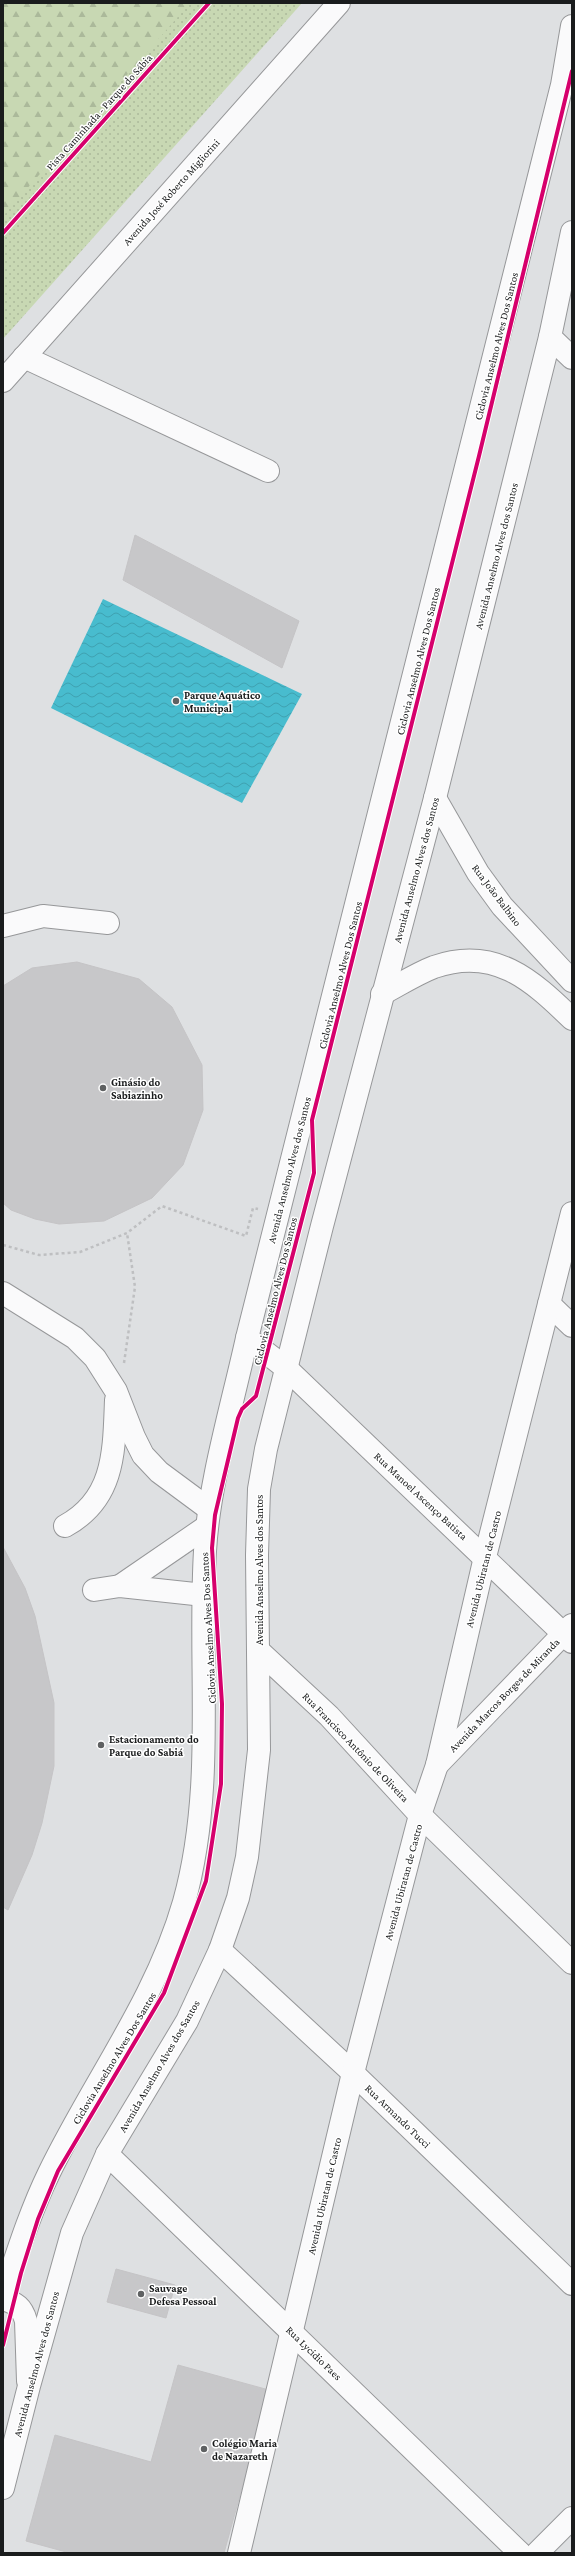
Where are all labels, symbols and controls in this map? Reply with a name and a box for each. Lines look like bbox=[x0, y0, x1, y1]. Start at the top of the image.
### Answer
street label: Pista Caminhada - Parque do Sábia bbox=[44, 51, 155, 173]
street label: Avenida José Roberto Migliorini bbox=[120, 136, 223, 248]
street label: Ciclovia Anselmo Alves Dos Santos bbox=[472, 271, 520, 421]
street label: Avenida Anselmo Alves dos Santos bbox=[472, 482, 520, 630]
street label: Ciclovia Anselmo Alves Dos Santos bbox=[394, 586, 442, 736]
place label: Parque Aquático Municipal bbox=[184, 689, 261, 714]
marker: Parque Aquático Municipal bbox=[171, 696, 181, 706]
street label: Avenida Anselmo Alves dos Santos bbox=[391, 796, 441, 944]
street label: Rua João Balbino bbox=[469, 862, 524, 929]
street label: Ciclovia Anselmo Alves Dos Santos bbox=[316, 900, 364, 1050]
place label: Ginásio do Sabiazinho bbox=[111, 1076, 163, 1101]
marker: Ginásio do Sabiazinho bbox=[98, 1083, 108, 1093]
street label: Avenida Anselmo Alves dos Santos bbox=[265, 1096, 313, 1244]
street label: Ciclovia Anselmo Alves Dos Santos bbox=[251, 1216, 299, 1366]
street label: Rua Manoel Ascenço Batista bbox=[371, 1450, 470, 1543]
street label: Avenida Anselmo Alves dos Santos bbox=[253, 1495, 265, 1645]
street label: Avenida Ubiratan de Castro bbox=[463, 1509, 503, 1629]
street label: Ciclovia Anselmo Alves Dos Santos bbox=[198, 1552, 218, 1704]
street label: Avenida Marcos Borges de Miranda bbox=[446, 1636, 562, 1755]
street label: Rua Francisco Antônio de Oliveira bbox=[300, 1690, 412, 1804]
place label: Estacionamento do Parque do Sabiá bbox=[109, 1733, 199, 1758]
marker: Estacionamento do Parque do Sabiá bbox=[96, 1740, 106, 1750]
street label: Avenida Ubiratan de Castro bbox=[382, 1822, 424, 1941]
street label: Ciclovia Anselmo Alves Dos Santos bbox=[70, 1990, 158, 2126]
street label: Avenida Anselmo Alves dos Santos bbox=[116, 1998, 202, 2134]
street label: Rua Armando Tucci bbox=[363, 2082, 433, 2150]
street label: Avenida Ubiratan de Castro bbox=[305, 2136, 343, 2256]
place label: Sauvage Defesa Pessoal bbox=[149, 2282, 217, 2307]
marker: Sauvage Defesa Pessoal bbox=[136, 2289, 146, 2299]
street label: Avenida Anselmo Alves dos Santos bbox=[11, 2290, 61, 2438]
street label: Rua Lycidio Paes bbox=[283, 2324, 344, 2383]
place label: Colégio Maria de Nazareth bbox=[212, 2437, 278, 2462]
marker: Colégio Maria de Nazareth bbox=[199, 2444, 209, 2454]

